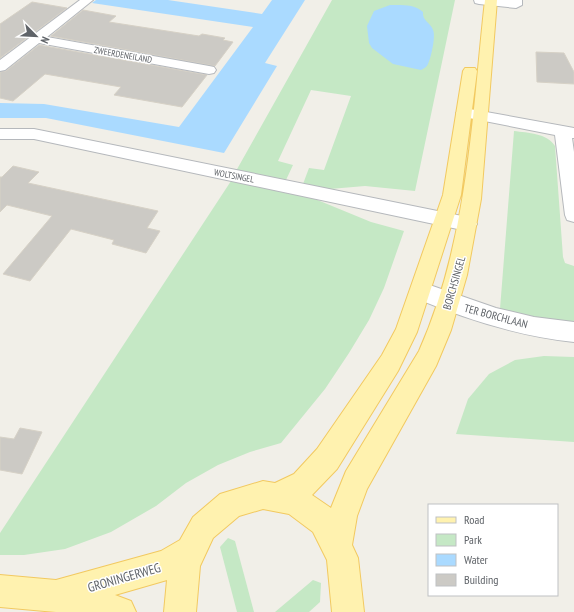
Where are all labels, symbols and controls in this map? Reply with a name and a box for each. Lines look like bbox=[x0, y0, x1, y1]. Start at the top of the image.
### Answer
north arrow bbox=[16, 16, 56, 56]
text: N bbox=[38, 35, 53, 46]
street label: ZWEERDENEILAND bbox=[93, 44, 153, 65]
street label: WOLTSINGEL bbox=[213, 166, 255, 185]
street label: BORCHSINGEL bbox=[440, 254, 468, 311]
street label: TER BORCHLAAN bbox=[463, 301, 529, 331]
legend bbox=[428, 504, 558, 596]
text: Road bbox=[464, 512, 484, 527]
text: Park bbox=[464, 532, 482, 547]
text: Water bbox=[464, 552, 489, 567]
street label: GRONINGERWEG bbox=[86, 559, 162, 596]
text: Building bbox=[464, 572, 499, 587]

